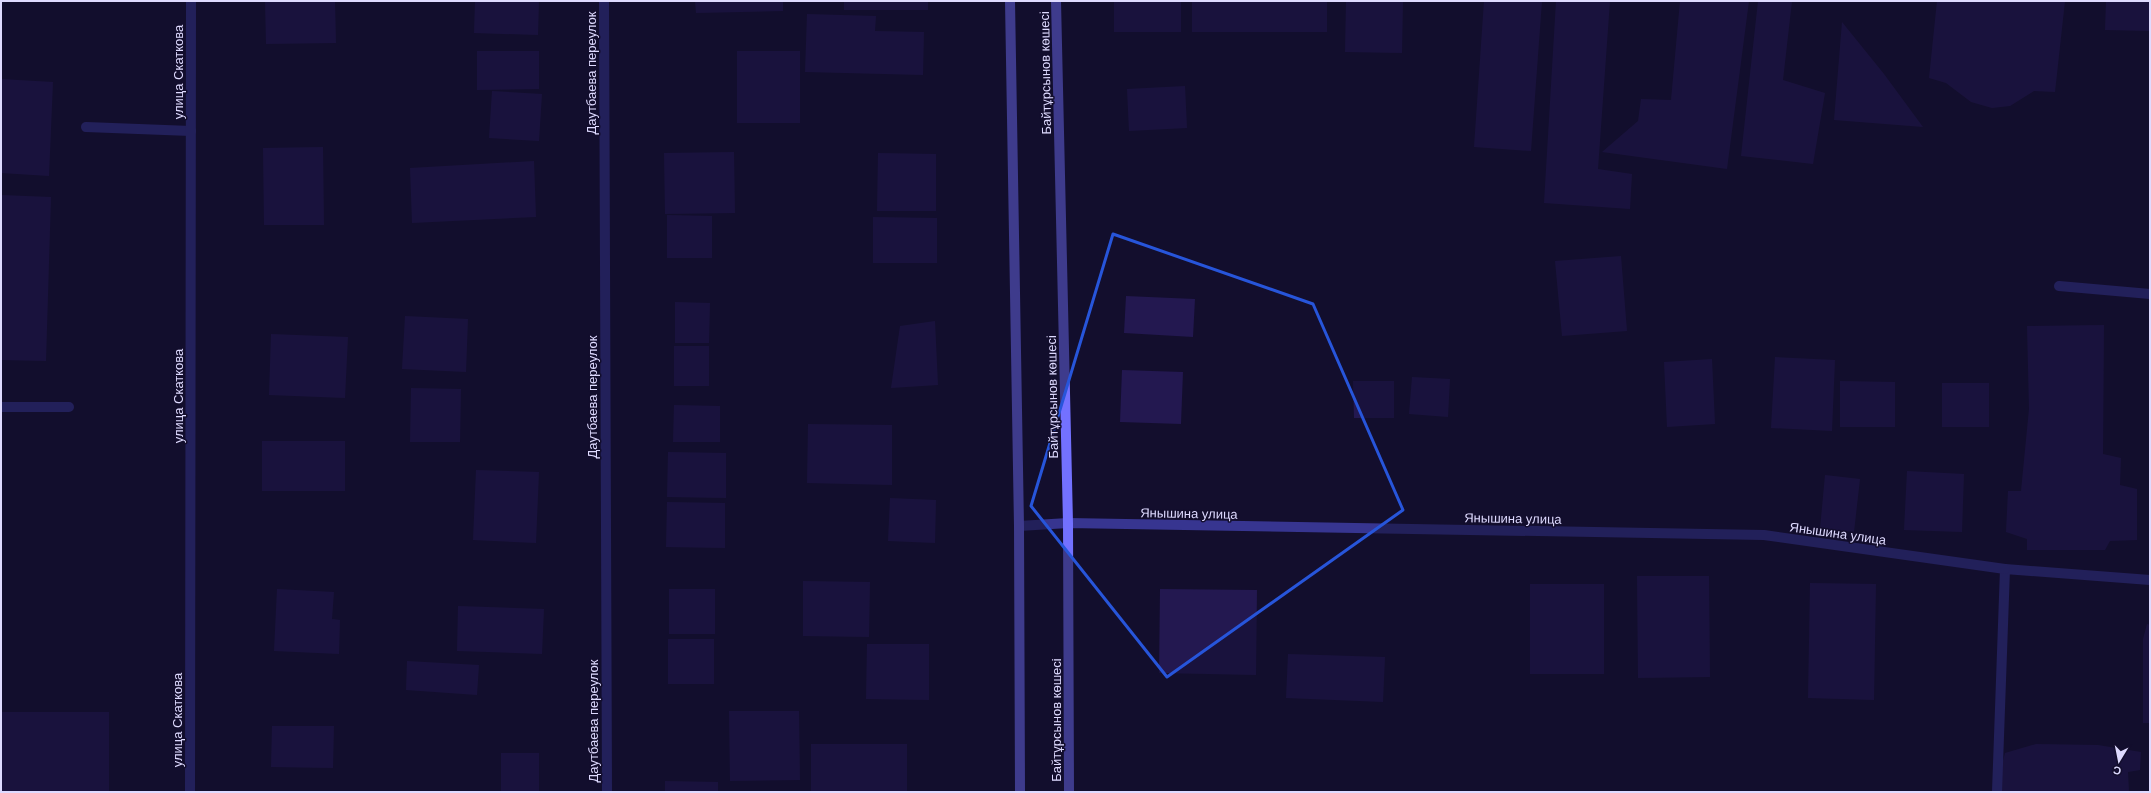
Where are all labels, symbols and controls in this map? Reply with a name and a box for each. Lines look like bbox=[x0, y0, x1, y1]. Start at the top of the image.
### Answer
street label: Даутбаева переулок bbox=[584, 11, 599, 135]
street label: Байтұрсынов көшесі bbox=[1037, 11, 1054, 135]
street label: улица Скаткова bbox=[171, 24, 186, 119]
street label: Даутбаева переулок bbox=[585, 335, 600, 459]
street label: Байтұрсынов көшесі bbox=[1044, 335, 1061, 459]
street label: улица Скаткова bbox=[171, 348, 186, 443]
street label: Янышина улица bbox=[1140, 505, 1239, 522]
street label: Янышина улица bbox=[1464, 510, 1563, 527]
street label: Янышина улица bbox=[1789, 519, 1888, 548]
street label: Байтұрсынов көшесі bbox=[1049, 658, 1064, 782]
street label: Даутбаева переулок bbox=[586, 659, 601, 783]
street label: улица Скаткова bbox=[170, 672, 185, 767]
north arrow bbox=[2099, 741, 2139, 781]
text: С bbox=[2112, 764, 2122, 777]

